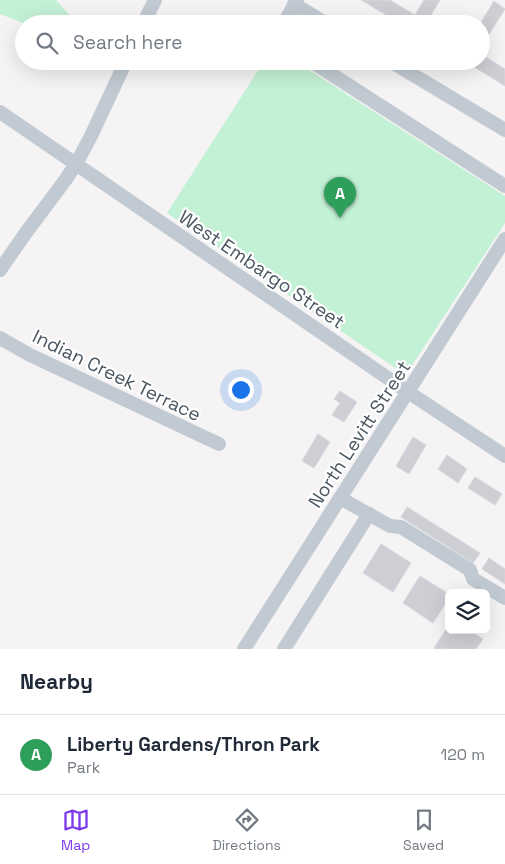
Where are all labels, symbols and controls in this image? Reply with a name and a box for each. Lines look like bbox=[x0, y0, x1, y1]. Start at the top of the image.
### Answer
search box bbox=[15, 15, 490, 70]
icon: search bbox=[33, 29, 61, 57]
text: Search here bbox=[73, 30, 183, 55]
pin: A bbox=[324, 177, 356, 218]
street label: West Embargo Street bbox=[174, 205, 350, 334]
street label: Indian Creek Terrace bbox=[28, 324, 205, 427]
street label: North Levitt Street bbox=[302, 356, 416, 513]
your location bbox=[228, 377, 254, 403]
map controls bbox=[445, 589, 490, 634]
button: layers bbox=[445, 589, 490, 634]
text: Nearby bbox=[20, 668, 93, 695]
text: Liberty Gardens/Thron Park bbox=[67, 732, 320, 757]
text: A bbox=[31, 744, 41, 765]
text: 120 m bbox=[441, 744, 485, 765]
text: Park bbox=[67, 757, 100, 778]
tab: Map bbox=[61, 806, 90, 854]
tab: Directions bbox=[212, 806, 281, 854]
tab: Saved bbox=[403, 806, 444, 854]

